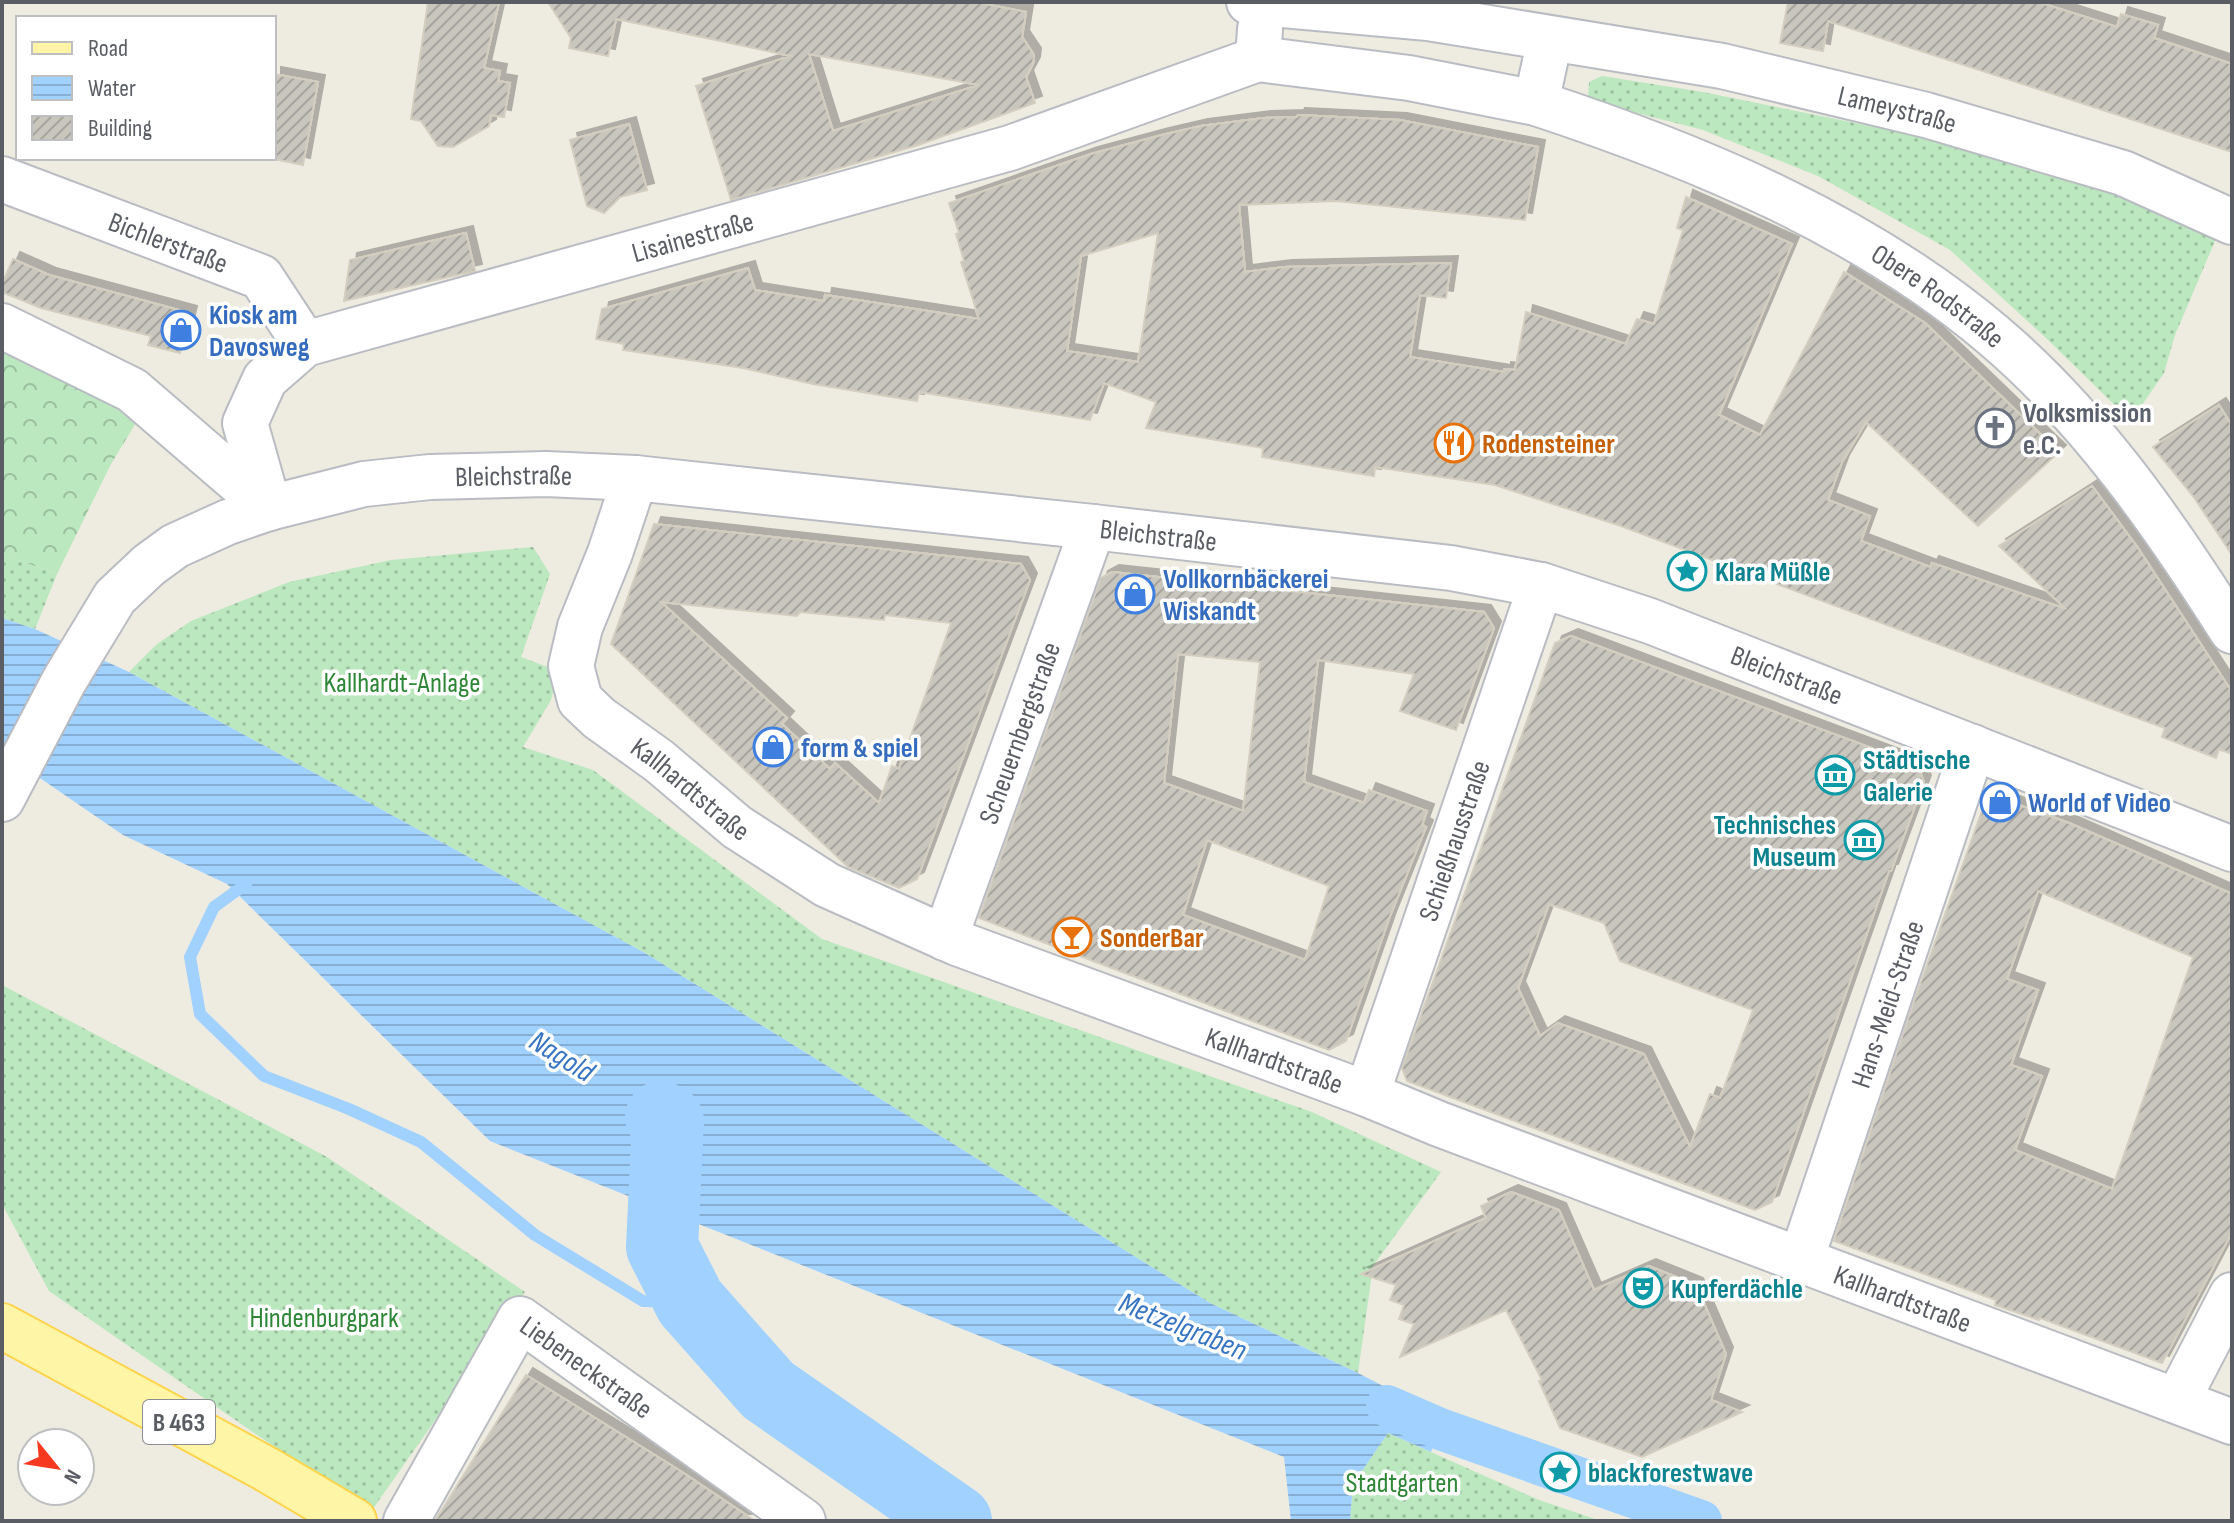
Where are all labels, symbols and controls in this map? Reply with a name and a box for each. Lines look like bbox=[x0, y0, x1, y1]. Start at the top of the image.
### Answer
legend bbox=[16, 16, 276, 160]
text: Road bbox=[88, 34, 128, 63]
text: Water bbox=[88, 74, 136, 103]
street label: Lameystraße bbox=[1834, 79, 1960, 141]
text: Building bbox=[88, 114, 152, 143]
street label: Lisainestraße bbox=[628, 205, 757, 270]
street label: Bichlerstraße bbox=[104, 206, 232, 281]
street label: Obere Rodstraße bbox=[1865, 238, 2011, 355]
place label: Kiosk am Davosweg bbox=[209, 299, 310, 364]
shop icon: Kiosk am Davosweg bbox=[160, 309, 202, 351]
place label: Volksmission e.C. bbox=[2023, 397, 2152, 462]
church icon: Volksmission e.C. bbox=[1974, 407, 2016, 449]
restaurant icon: Rodensteiner bbox=[1433, 422, 1475, 464]
place label: Rodensteiner bbox=[1482, 428, 1615, 461]
street label: Bleichstraße bbox=[455, 459, 573, 494]
street label: Bleichstraße bbox=[1098, 513, 1219, 559]
place icon: Klara Müßle bbox=[1666, 550, 1708, 592]
place label: Klara Müßle bbox=[1715, 556, 1830, 589]
place label: Vollkornbäckerei Wiskandt bbox=[1163, 563, 1329, 628]
shop icon: Vollkornbäckerei Wiskandt bbox=[1114, 573, 1156, 615]
street label: Scheuernbergstraße bbox=[972, 638, 1068, 829]
street label: Bleichstraße bbox=[1726, 639, 1847, 713]
park label: Kallhardt-Anlage bbox=[324, 667, 480, 700]
shop icon: form & spiel bbox=[752, 726, 794, 768]
street label: Kallhardtstraße bbox=[624, 731, 755, 849]
place label: form & spiel bbox=[801, 732, 919, 765]
place label: Städtische Galerie bbox=[1863, 744, 1970, 809]
museum icon: Städtische Galerie bbox=[1814, 754, 1856, 796]
street label: Schießhausstraße bbox=[1412, 756, 1498, 926]
shop icon: World of Video bbox=[1979, 781, 2021, 823]
place label: World of Video bbox=[2028, 787, 2171, 820]
place label: Technisches Museum bbox=[1713, 809, 1836, 874]
museum icon: Technisches Museum bbox=[1843, 819, 1885, 861]
bar icon: SonderBar bbox=[1051, 916, 1093, 958]
street label: Hans-Meid-Straße bbox=[1845, 917, 1932, 1092]
place label: SonderBar bbox=[1100, 922, 1204, 955]
street label: Kallhardtstraße bbox=[1201, 1021, 1347, 1102]
water label: Nagold bbox=[523, 1023, 601, 1091]
street label: Kallhardtstraße bbox=[1829, 1259, 1975, 1340]
theatre icon: Kupferdächle bbox=[1622, 1267, 1664, 1309]
place label: Kupferdächle bbox=[1671, 1273, 1803, 1306]
water label: Metzelgraben bbox=[1114, 1285, 1252, 1369]
park label: Hindenburgpark bbox=[249, 1302, 399, 1335]
street label: Liebeneckstraße bbox=[513, 1310, 658, 1426]
road number: B 463 bbox=[143, 1400, 215, 1444]
north arrow bbox=[16, 1427, 96, 1507]
place icon: blackforestwave bbox=[1539, 1451, 1581, 1493]
place label: blackforestwave bbox=[1588, 1457, 1753, 1490]
text: N bbox=[57, 1464, 87, 1488]
park label: Stadtgarten bbox=[1346, 1467, 1458, 1500]

